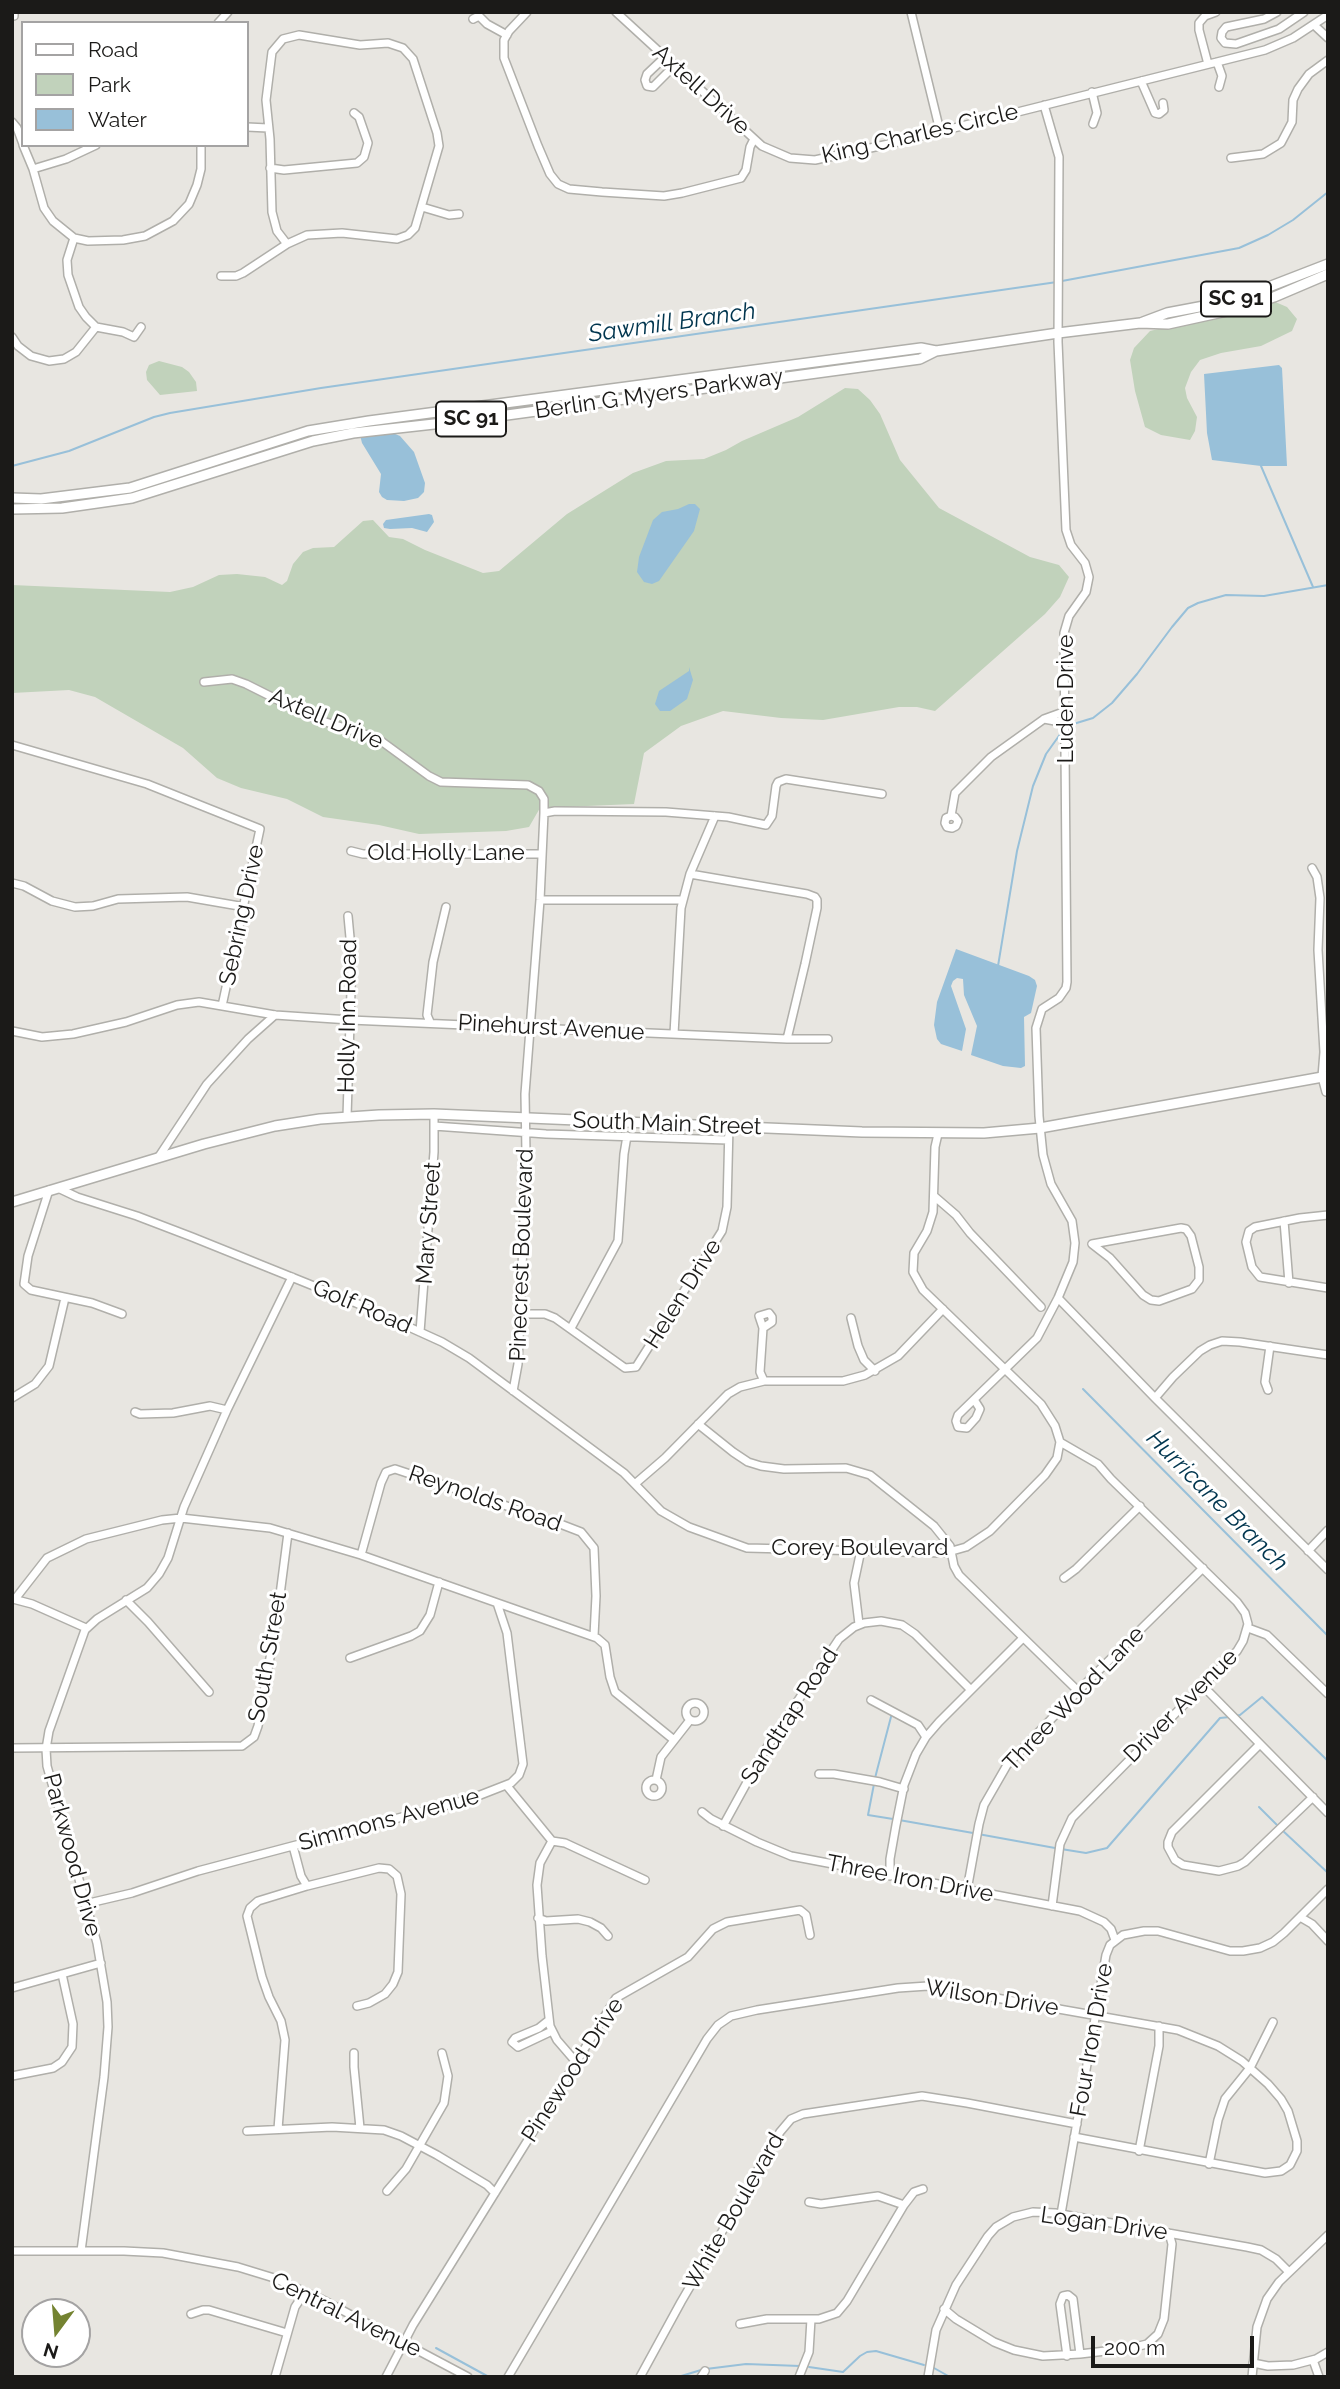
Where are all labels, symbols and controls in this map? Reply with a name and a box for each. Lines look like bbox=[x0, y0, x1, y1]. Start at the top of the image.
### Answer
legend bbox=[21, 21, 248, 147]
text: Road bbox=[88, 37, 138, 62]
street label: Axtell Drive bbox=[647, 39, 755, 141]
text: Park bbox=[88, 72, 131, 97]
street label: King Charles Circle bbox=[819, 98, 1021, 170]
text: Water bbox=[88, 107, 147, 132]
road number: SC 91 bbox=[1201, 282, 1271, 316]
water label: Sawmill Branch bbox=[587, 297, 757, 349]
street label: Berlin G Myers Parkway bbox=[533, 363, 785, 425]
road number: SC 91 bbox=[436, 402, 506, 436]
street label: Luden Drive bbox=[1052, 635, 1080, 763]
street label: Axtell Drive bbox=[265, 683, 387, 755]
street label: Old Holly Lane bbox=[367, 839, 525, 867]
street label: Sebring Drive bbox=[214, 842, 270, 988]
street label: Holly Inn Road bbox=[333, 939, 363, 1093]
street label: Pinehurst Avenue bbox=[457, 1009, 645, 1047]
street label: South Main Street bbox=[572, 1107, 762, 1141]
street label: Pinecrest Boulevard bbox=[504, 1148, 540, 1362]
street label: Mary Street bbox=[411, 1161, 447, 1285]
street label: Helen Drive bbox=[638, 1234, 728, 1354]
street label: Golf Road bbox=[308, 1274, 416, 1340]
water label: Hurricane Branch bbox=[1140, 1424, 1294, 1578]
street label: Reynolds Road bbox=[405, 1460, 565, 1538]
street label: Corey Boulevard bbox=[771, 1534, 949, 1562]
street label: South Street bbox=[243, 1590, 293, 1724]
street label: Three Wood Lane bbox=[998, 1621, 1150, 1777]
street label: Sandtrap Road bbox=[735, 1642, 845, 1790]
street label: Driver Avenue bbox=[1118, 1643, 1244, 1769]
street label: Parkwood Drive bbox=[37, 1770, 107, 1940]
street label: Simmons Avenue bbox=[296, 1783, 482, 1857]
street label: Three Iron Drive bbox=[824, 1849, 996, 1909]
street label: Four Iron Drive bbox=[1065, 1961, 1119, 2119]
street label: Wilson Drive bbox=[924, 1974, 1060, 2022]
street label: Pinewood Drive bbox=[516, 1993, 630, 2147]
street label: White Boulevard bbox=[678, 2128, 790, 2296]
street label: Logan Drive bbox=[1039, 2201, 1169, 2247]
street label: Central Avenue bbox=[266, 2267, 426, 2363]
north arrow bbox=[21, 2298, 91, 2368]
scale bar bbox=[1095, 2322, 1258, 2366]
text: 200 m bbox=[1104, 2335, 1165, 2360]
text: N bbox=[41, 2339, 61, 2364]

